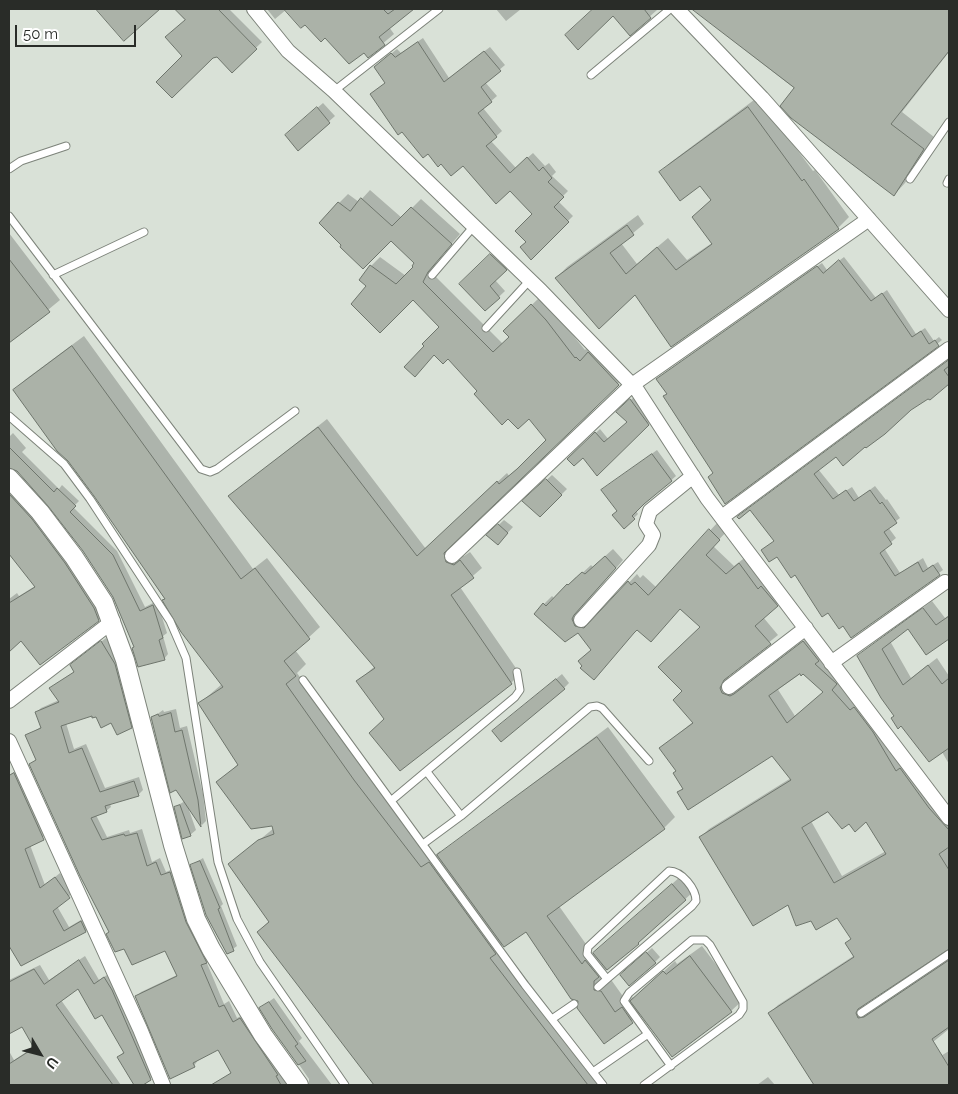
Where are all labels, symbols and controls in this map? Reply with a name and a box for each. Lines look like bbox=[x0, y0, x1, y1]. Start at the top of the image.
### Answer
scale bar bbox=[18, 15, 139, 47]
text: 50 m bbox=[23, 25, 58, 43]
north arrow bbox=[15, 1029, 65, 1079]
text: U bbox=[42, 1054, 62, 1072]

